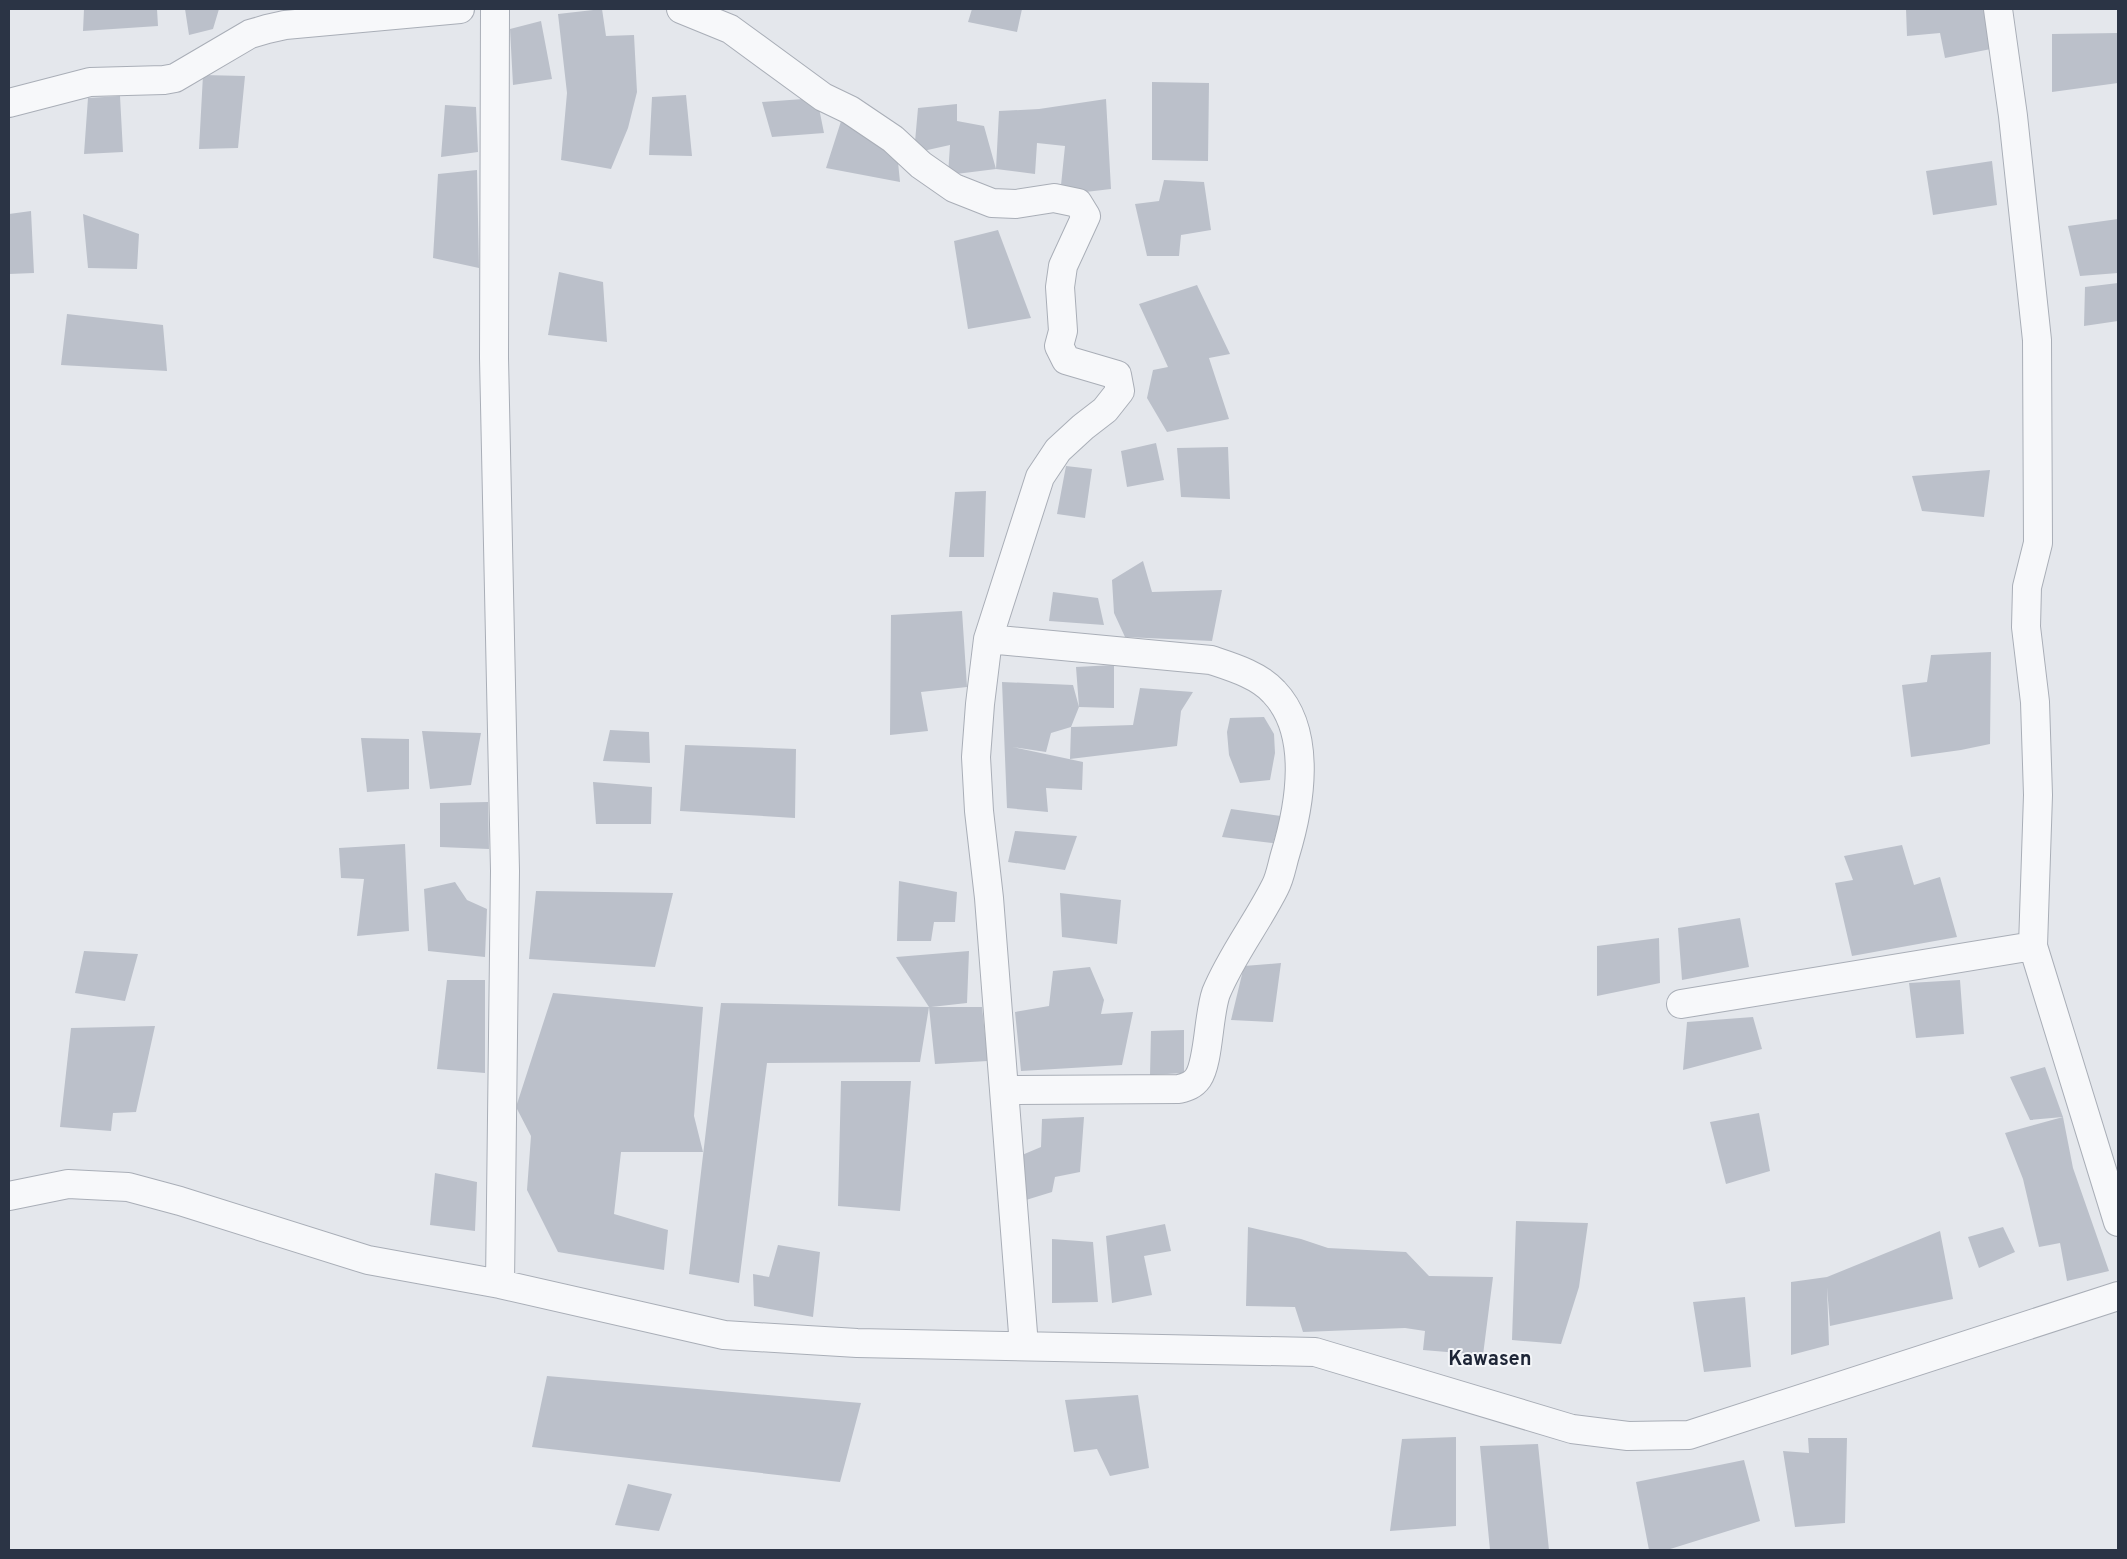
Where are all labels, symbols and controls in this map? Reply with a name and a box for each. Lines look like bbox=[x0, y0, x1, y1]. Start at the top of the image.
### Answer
district label: Kawasen bbox=[1448, 1347, 1532, 1373]

